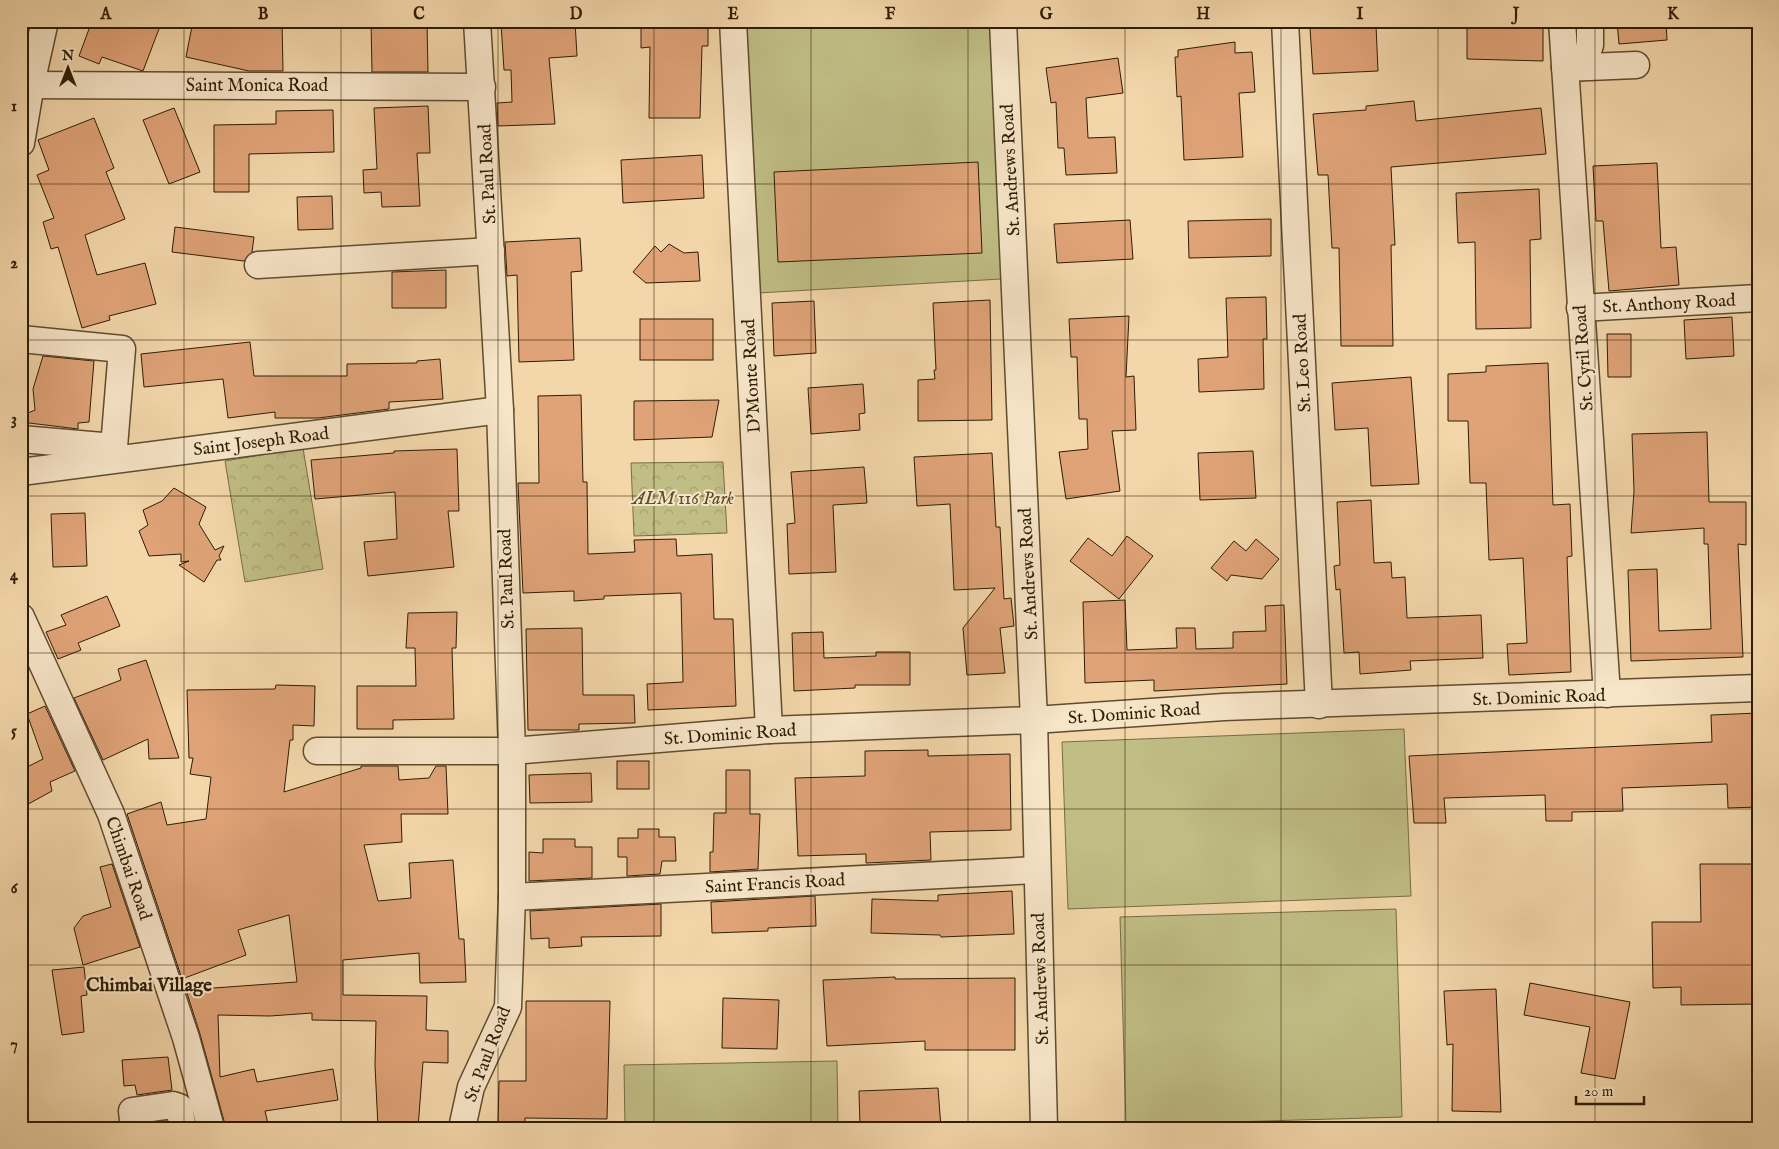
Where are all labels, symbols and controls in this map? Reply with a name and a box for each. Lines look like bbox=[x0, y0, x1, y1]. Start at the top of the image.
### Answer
text: A bbox=[100, 5, 113, 25]
text: B bbox=[258, 5, 269, 25]
text: C bbox=[413, 5, 425, 25]
text: D bbox=[570, 5, 583, 25]
text: E bbox=[727, 5, 739, 25]
text: F bbox=[885, 5, 896, 25]
text: G bbox=[1040, 5, 1053, 25]
text: H bbox=[1196, 5, 1210, 25]
text: I bbox=[1357, 5, 1364, 25]
text: J bbox=[1511, 5, 1520, 25]
text: K bbox=[1667, 5, 1680, 25]
north arrow bbox=[42, 42, 92, 92]
text: N bbox=[61, 47, 74, 65]
street label: Saint Monica Road bbox=[186, 75, 329, 98]
text: 1 bbox=[11, 97, 17, 117]
street label: St. Andrews Road bbox=[997, 103, 1026, 237]
street label: St. Paul Road bbox=[474, 123, 503, 225]
text: 2 bbox=[10, 254, 18, 274]
street label: St. Anthony Road bbox=[1602, 290, 1737, 319]
street label: St. Cyril Road bbox=[1569, 304, 1600, 412]
street label: St. Leo Road bbox=[1289, 313, 1318, 413]
street label: D'Monte Road bbox=[738, 318, 767, 434]
text: 3 bbox=[11, 410, 17, 430]
street label: Saint Joseph Road bbox=[192, 423, 331, 462]
park label: ALM 116 Park bbox=[630, 488, 734, 511]
street label: St. Andrews Road bbox=[1015, 507, 1044, 641]
street label: St. Paul Road bbox=[494, 528, 521, 629]
text: 4 bbox=[10, 566, 19, 586]
street label: St. Dominic Road bbox=[1472, 685, 1606, 712]
street label: St. Dominic Road bbox=[1067, 698, 1202, 731]
street label: St. Dominic Road bbox=[663, 719, 798, 752]
text: 5 bbox=[11, 722, 17, 742]
street label: Chimbai Road bbox=[99, 814, 156, 924]
street label: Saint Francis Road bbox=[705, 869, 846, 900]
text: 6 bbox=[11, 879, 19, 899]
street label: St. Andrews Road bbox=[1028, 912, 1055, 1045]
district label: Chimbai Village bbox=[86, 974, 212, 998]
street label: St. Paul Road bbox=[460, 1003, 517, 1105]
text: 7 bbox=[10, 1035, 18, 1055]
scale bar bbox=[1576, 1074, 1644, 1106]
text: 20 m bbox=[1584, 1082, 1614, 1101]

